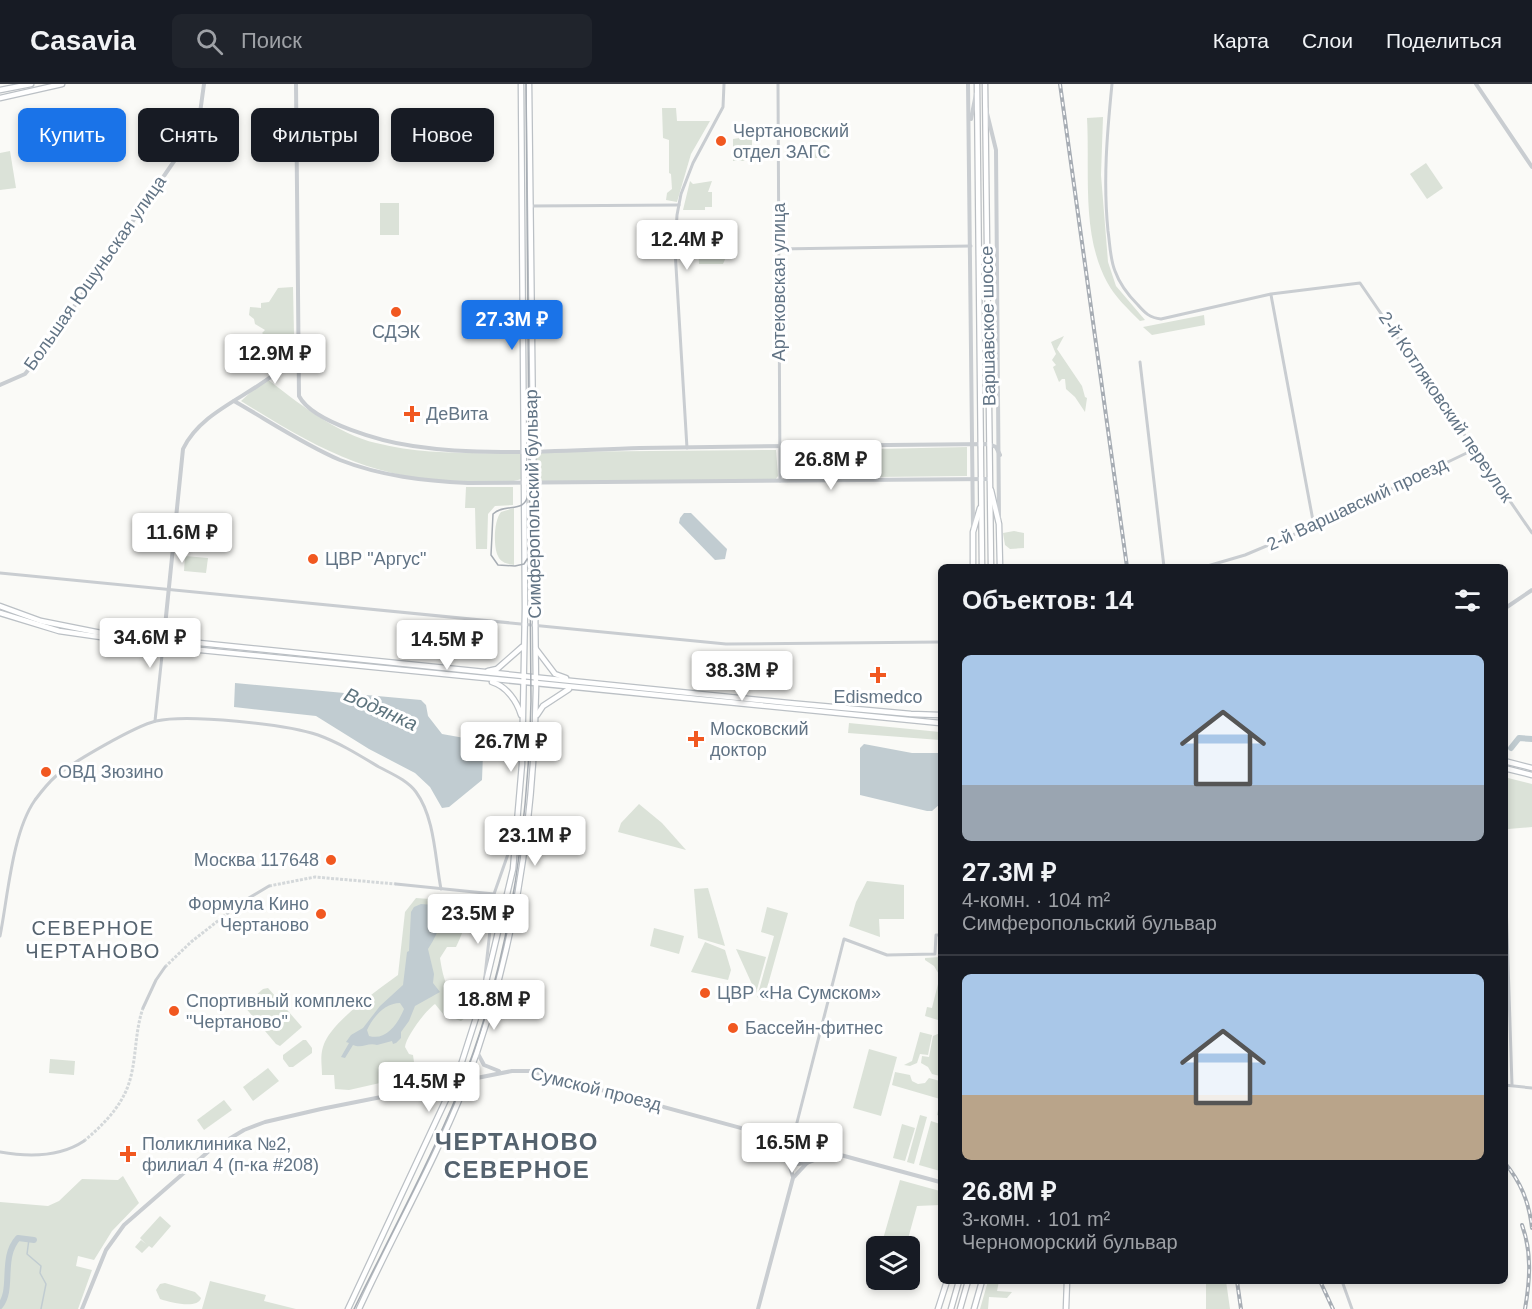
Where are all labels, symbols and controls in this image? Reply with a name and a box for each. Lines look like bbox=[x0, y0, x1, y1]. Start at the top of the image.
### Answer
search box bbox=[172, 14, 592, 68]
text: Casavia bbox=[30, 25, 136, 56]
icon: search bbox=[193, 25, 226, 58]
text: Поиск bbox=[241, 28, 302, 53]
text: Карта bbox=[1213, 29, 1269, 52]
text: Слои bbox=[1302, 29, 1353, 52]
text: Поделиться bbox=[1386, 29, 1502, 52]
chip: Купить bbox=[18, 108, 126, 162]
chip: Снять bbox=[138, 108, 239, 162]
chip: Фильтры bbox=[251, 108, 379, 162]
chip: Новое bbox=[391, 108, 494, 162]
place label: Чертановский отдел ЗАГС bbox=[733, 121, 849, 162]
marker: Чертановский отдел ЗАГС bbox=[714, 134, 728, 148]
street label: Большая Юшуньская улица bbox=[20, 171, 171, 374]
street label: Артековская улица bbox=[769, 202, 789, 361]
pin: 12.4M ₽ bbox=[632, 220, 742, 271]
text: 12.4M ₽ bbox=[651, 228, 723, 250]
street label: Варшавское шоссе bbox=[977, 246, 999, 406]
pin: 27.3M ₽ bbox=[457, 300, 567, 351]
marker: СДЭК bbox=[389, 305, 403, 319]
text: 27.3M ₽ bbox=[476, 308, 548, 330]
street label: 2-й Котляковский переулок bbox=[1375, 308, 1517, 506]
place label: СДЭК bbox=[372, 322, 421, 342]
pin: 12.9M ₽ bbox=[220, 334, 330, 385]
text: 12.9M ₽ bbox=[239, 342, 311, 364]
street label: Симферопольский бульвар bbox=[521, 389, 545, 619]
place label: ДеВита bbox=[426, 404, 489, 424]
marker: ДеВита bbox=[403, 405, 421, 423]
pin: 26.8M ₽ bbox=[776, 440, 886, 491]
text: 26.8M ₽ bbox=[795, 448, 867, 470]
street label: 2-й Варшавский проезд bbox=[1264, 453, 1451, 555]
pin: 11.6M ₽ bbox=[127, 513, 237, 564]
text: 11.6M ₽ bbox=[146, 521, 218, 543]
place label: ЦВР "Аргус" bbox=[325, 549, 427, 569]
marker: ЦВР "Аргус" bbox=[306, 552, 320, 566]
icon: filters bbox=[1451, 584, 1484, 617]
text: Объектов: 14 bbox=[962, 585, 1133, 615]
pin: 34.6M ₽ bbox=[95, 618, 205, 669]
pin: 14.5M ₽ bbox=[392, 620, 502, 671]
text: 34.6M ₽ bbox=[114, 626, 186, 648]
text: 14.5M ₽ bbox=[411, 628, 483, 650]
pin: 38.3M ₽ bbox=[687, 651, 797, 702]
text: 38.3M ₽ bbox=[706, 659, 778, 681]
marker: Edismedco bbox=[869, 666, 887, 684]
water label: Водянка bbox=[341, 683, 421, 735]
place label: Edismedco bbox=[833, 687, 923, 707]
icon: home bbox=[1169, 694, 1277, 802]
place label: Московский доктор bbox=[710, 719, 809, 760]
pin: 26.7M ₽ bbox=[456, 722, 566, 773]
text: 26.7M ₽ bbox=[475, 730, 547, 752]
marker: Московский доктор bbox=[687, 730, 705, 748]
place label: ОВД Зюзино bbox=[58, 762, 163, 782]
marker: ОВД Зюзино bbox=[39, 765, 53, 779]
pin: 23.1M ₽ bbox=[480, 816, 590, 867]
text: 23.1M ₽ bbox=[499, 824, 571, 846]
place label: Москва 117648 bbox=[194, 850, 319, 870]
marker: Москва 117648 bbox=[324, 853, 338, 867]
text: 27.3M ₽ bbox=[962, 857, 1057, 887]
text: 4-комн. · 104 m² bbox=[962, 889, 1110, 911]
place label: Формула Кино Чертаново bbox=[188, 894, 309, 935]
pin: 23.5M ₽ bbox=[423, 894, 533, 945]
text: 23.5M ₽ bbox=[442, 902, 514, 924]
marker: Формула Кино Чертаново bbox=[314, 907, 328, 921]
text: Симферопольский бульвар bbox=[962, 912, 1217, 934]
district label: СЕВЕРНОЕ ЧЕРТАНОВО bbox=[25, 917, 161, 962]
pin: 18.8M ₽ bbox=[439, 980, 549, 1031]
place label: ЦВР «На Сумском» bbox=[717, 983, 881, 1003]
marker: ЦВР «На Сумском» bbox=[698, 986, 712, 1000]
text: 18.8M ₽ bbox=[458, 988, 530, 1010]
place label: Спортивный комплекс "Чертаново" bbox=[186, 991, 372, 1032]
marker: Спортивный комплекс "Чертаново" bbox=[167, 1004, 181, 1018]
icon: home bbox=[1169, 1013, 1277, 1121]
place label: Бассейн-фитнес bbox=[745, 1018, 883, 1038]
marker: Бассейн-фитнес bbox=[726, 1021, 740, 1035]
pin: 14.5M ₽ bbox=[374, 1062, 484, 1113]
street label: Сумской проезд bbox=[529, 1063, 664, 1115]
text: 14.5M ₽ bbox=[393, 1070, 465, 1092]
pin: 16.5M ₽ bbox=[737, 1123, 847, 1174]
district label: ЧЕРТАНОВО СЕВЕРНОЕ bbox=[435, 1128, 599, 1183]
text: 16.5M ₽ bbox=[756, 1131, 828, 1153]
place label: Поликлиника №2, филиал 4 (п-ка #208) bbox=[142, 1134, 319, 1175]
marker: Поликлиника №2, филиал 4 (п-ка #208) bbox=[119, 1145, 137, 1163]
text: 26.8M ₽ bbox=[962, 1176, 1057, 1206]
text: 3-комн. · 101 m² bbox=[962, 1208, 1110, 1230]
text: Черноморский бульвар bbox=[962, 1231, 1178, 1253]
map controls bbox=[866, 1236, 920, 1290]
button: layers bbox=[866, 1236, 920, 1290]

